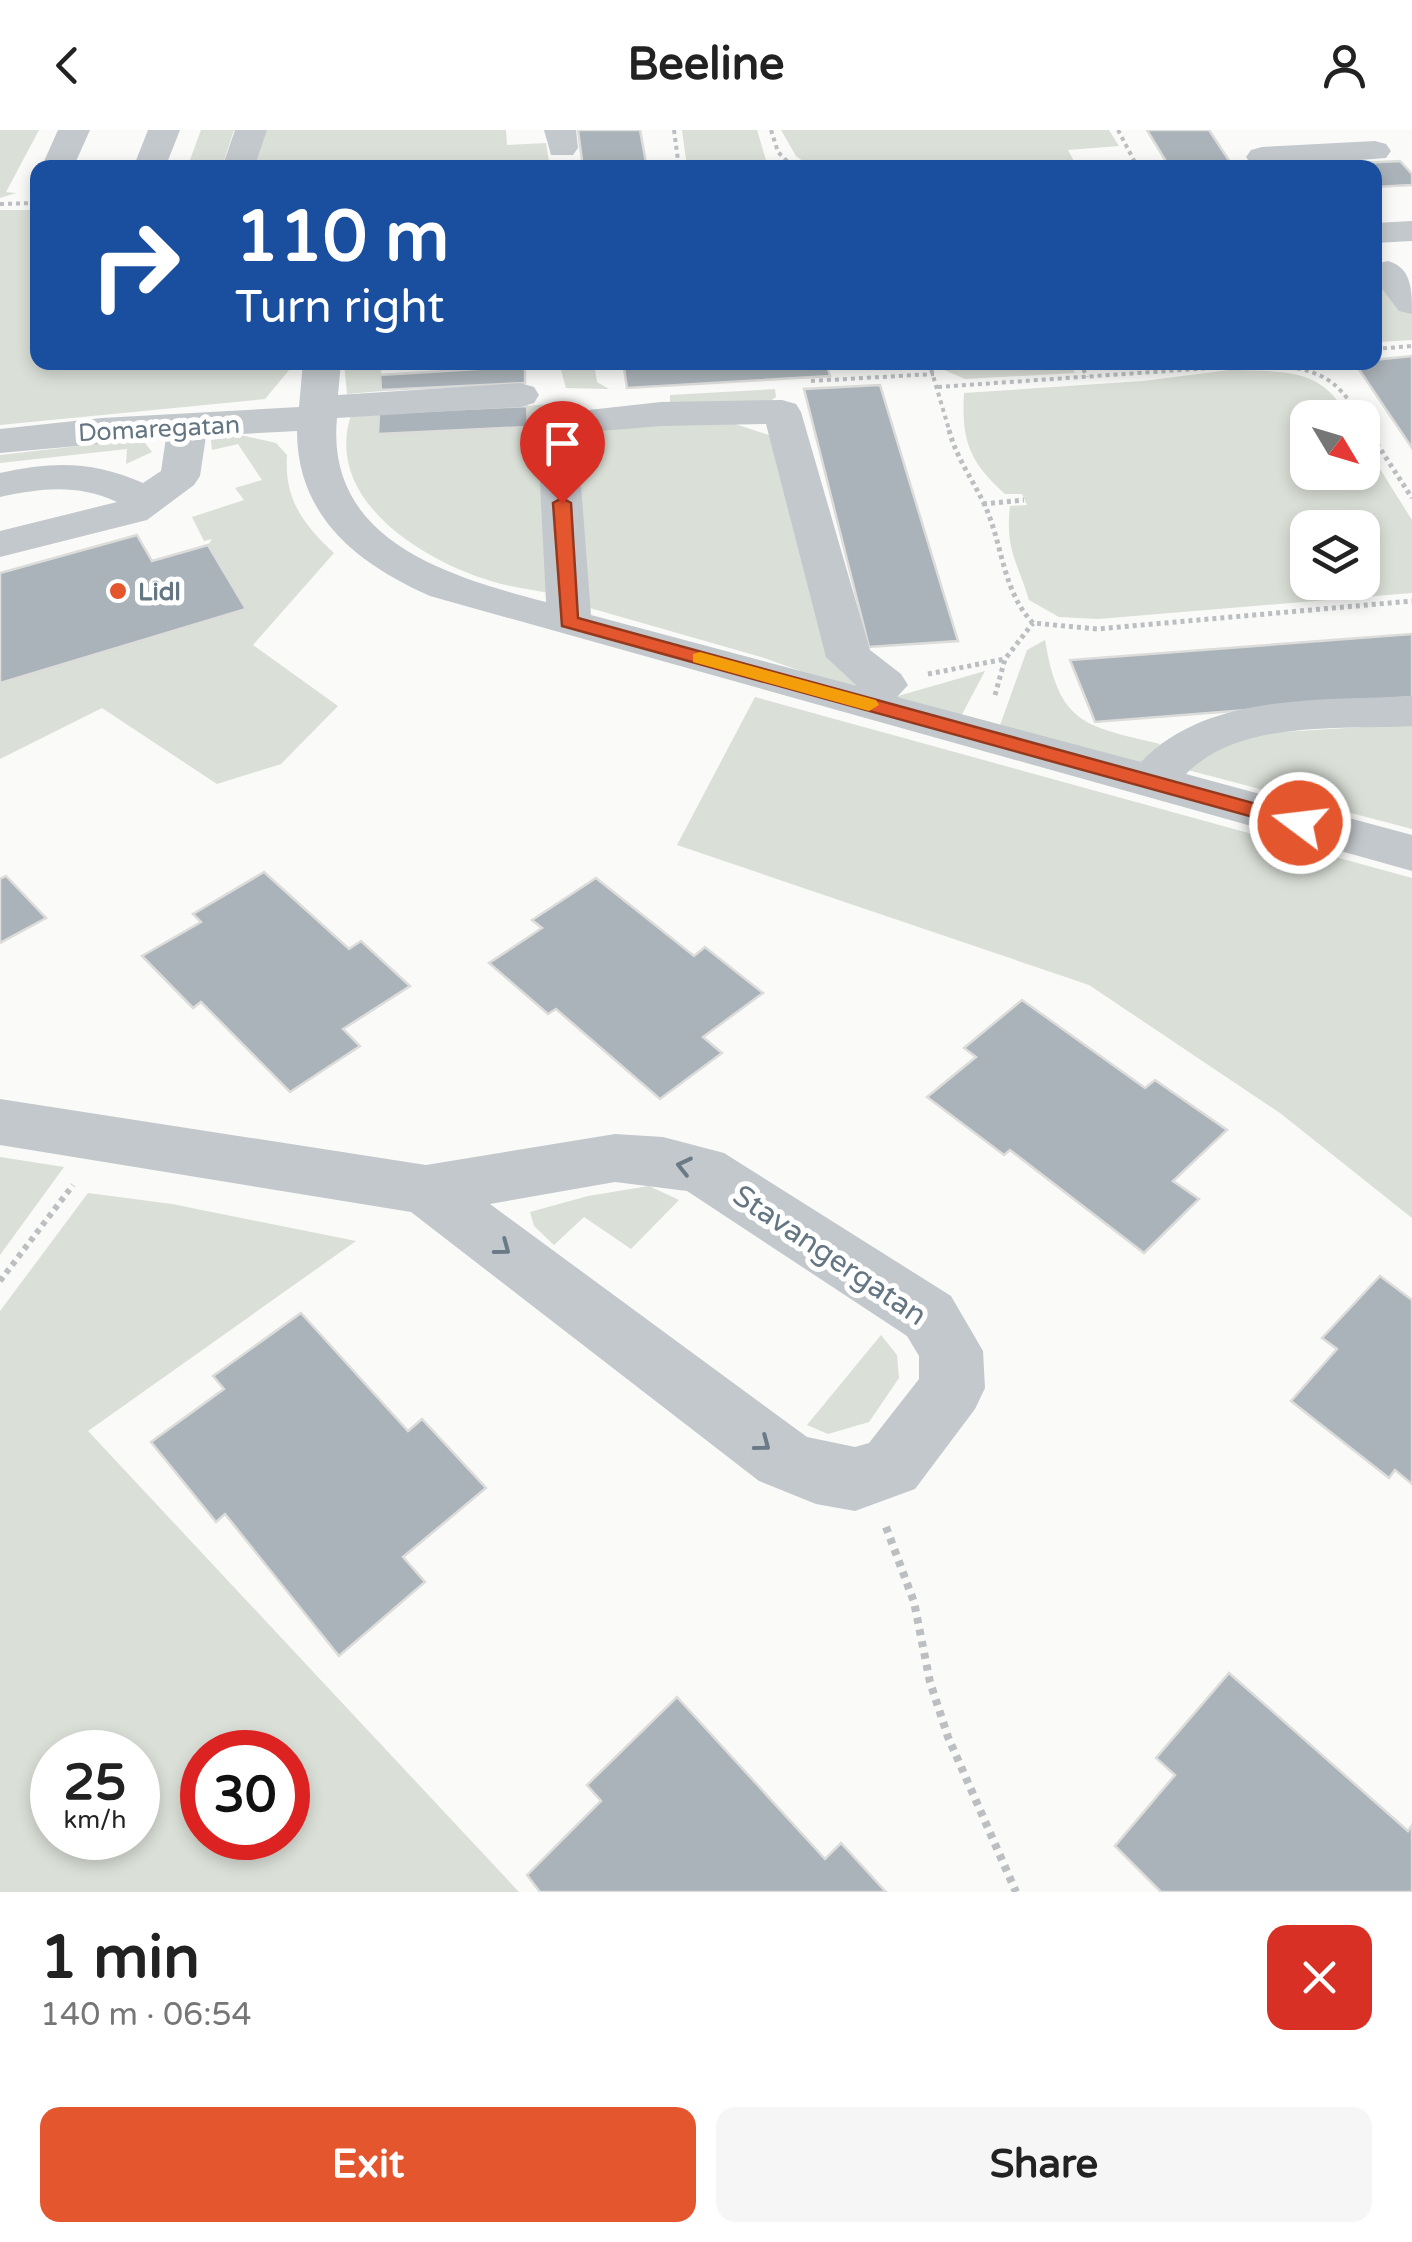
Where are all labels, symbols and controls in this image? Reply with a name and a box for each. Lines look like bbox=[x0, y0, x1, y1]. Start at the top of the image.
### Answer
icon: back bbox=[40, 38, 95, 93]
text: Beeline bbox=[627, 38, 785, 92]
icon: person bbox=[1317, 38, 1372, 93]
text: 110 m bbox=[235, 196, 449, 280]
icon: right bbox=[70, 200, 200, 330]
text: Turn right bbox=[235, 281, 444, 335]
north arrow bbox=[1290, 400, 1380, 490]
map controls bbox=[1290, 400, 1380, 600]
pin bbox=[520, 401, 605, 504]
street label: Domaregatan bbox=[77, 410, 241, 448]
icon: arrive bbox=[535, 416, 590, 471]
button: layers bbox=[1290, 510, 1380, 600]
place label: Lidl bbox=[138, 577, 181, 607]
marker: Lidl bbox=[107, 580, 129, 602]
position arrow bbox=[1248, 771, 1352, 875]
one-way arrow bbox=[676, 1157, 693, 1178]
street label: Stavangergatan bbox=[726, 1177, 934, 1334]
one-way arrow bbox=[492, 1237, 510, 1254]
one-way arrow bbox=[752, 1432, 770, 1449]
speed limit sign: 30 bbox=[180, 1730, 310, 1860]
text: 25 bbox=[64, 1753, 126, 1813]
text: km/h bbox=[64, 1805, 126, 1835]
text: 1 min bbox=[40, 1922, 200, 1994]
button: close bbox=[1267, 1925, 1372, 2030]
text: 140 m · 06:54 bbox=[40, 1996, 252, 2034]
button: Exit bbox=[40, 2107, 696, 2222]
button: Share bbox=[716, 2107, 1372, 2222]

